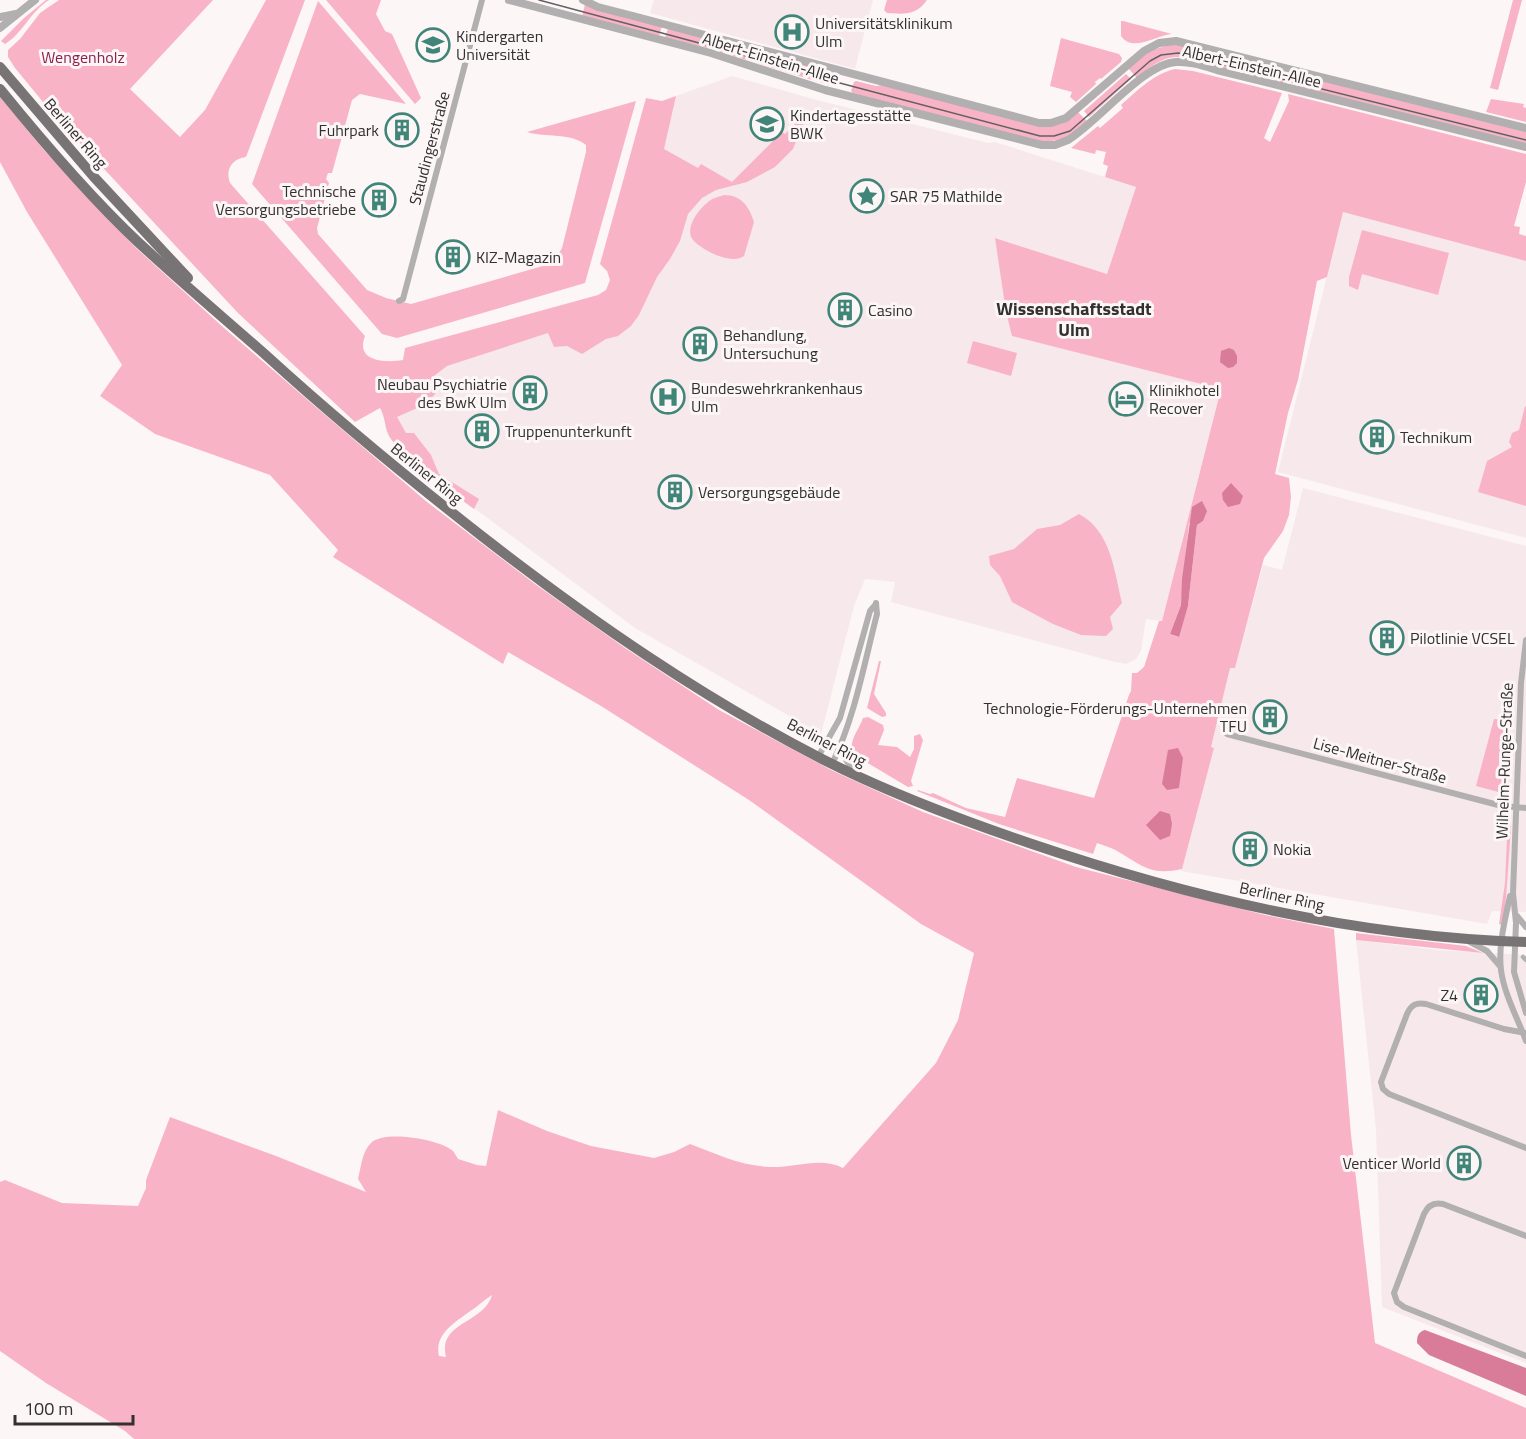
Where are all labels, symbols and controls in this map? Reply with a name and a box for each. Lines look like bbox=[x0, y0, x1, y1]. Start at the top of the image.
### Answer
place label: Universitätsklinikum Ulm bbox=[815, 11, 953, 53]
hospital icon: Universitätsklinikum Ulm bbox=[774, 14, 810, 50]
place label: Kindergarten Universität bbox=[456, 24, 543, 66]
street label: Albert-Einstein-Allee bbox=[700, 26, 842, 90]
school or university icon: Kindergarten Universität bbox=[415, 27, 451, 63]
street label: Albert-Einstein-Allee bbox=[1180, 38, 1324, 94]
park label: Wengenholz bbox=[41, 45, 125, 69]
street label: Staudingerstraße bbox=[402, 88, 456, 208]
street label: Berliner Ring bbox=[39, 92, 113, 174]
place label: Kindertagesstätte BWK bbox=[790, 103, 911, 145]
school or university icon: Kindertagesstätte BWK bbox=[749, 106, 785, 142]
building icon: Fuhrpark bbox=[384, 112, 420, 148]
place label: Fuhrpark bbox=[319, 118, 379, 142]
place icon: SAR 75 Mathilde bbox=[849, 178, 885, 214]
place label: Technische Versorgungsbetriebe bbox=[216, 179, 356, 221]
building icon: Technische Versorgungsbetriebe bbox=[361, 182, 397, 218]
place label: SAR 75 Mathilde bbox=[890, 184, 1002, 208]
building icon: KIZ-Magazin bbox=[435, 239, 471, 275]
place label: KIZ-Magazin bbox=[476, 245, 561, 269]
building icon: Casino bbox=[827, 292, 863, 328]
district label: Wissenschaftsstadt Ulm bbox=[996, 295, 1152, 343]
place label: Casino bbox=[868, 298, 913, 322]
place label: Behandlung, Untersuchung bbox=[723, 323, 818, 365]
building icon: Behandlung, Untersuchung bbox=[682, 326, 718, 362]
place label: Neubau Psychiatrie des BwK Ulm bbox=[377, 372, 507, 414]
building icon: Neubau Psychiatrie des BwK Ulm bbox=[512, 375, 548, 411]
place label: Bundeswehrkrankenhaus Ulm bbox=[691, 376, 863, 418]
place label: Klinikhotel Recover bbox=[1149, 378, 1219, 420]
hospital icon: Bundeswehrkrankenhaus Ulm bbox=[650, 379, 686, 415]
hotel icon: Klinikhotel Recover bbox=[1108, 381, 1144, 417]
building icon: Truppenunterkunft bbox=[464, 413, 500, 449]
place label: Truppenunterkunft bbox=[505, 419, 632, 443]
building icon: Technikum bbox=[1359, 419, 1395, 455]
place label: Technikum bbox=[1400, 425, 1472, 449]
street label: Berliner Ring bbox=[386, 436, 468, 510]
building icon: Versorgungsgebäude bbox=[657, 474, 693, 510]
place label: Versorgungsgebäude bbox=[698, 480, 840, 504]
building icon: Pilotlinie VCSEL bbox=[1369, 620, 1405, 656]
place label: Pilotlinie VCSEL bbox=[1410, 626, 1515, 650]
street label: Wilhelm-Runge-Straße bbox=[1489, 682, 1519, 840]
place label: Technologie-Förderungs-Unternehmen TFU bbox=[983, 696, 1247, 738]
building icon: Technologie-Förderungs-Unternehmen TFU bbox=[1252, 699, 1288, 735]
street label: Berliner Ring bbox=[783, 712, 871, 772]
street label: Lise-Meitner-Straße bbox=[1311, 731, 1449, 789]
building icon: Nokia bbox=[1232, 831, 1268, 867]
place label: Nokia bbox=[1273, 837, 1311, 861]
street label: Berliner Ring bbox=[1237, 875, 1327, 917]
building icon: Z4 bbox=[1463, 977, 1499, 1013]
place label: Z4 bbox=[1440, 983, 1458, 1007]
building icon: Venticer World bbox=[1446, 1145, 1482, 1181]
place label: Venticer World bbox=[1342, 1151, 1441, 1175]
scale bar bbox=[15, 1388, 134, 1426]
text: 100 m bbox=[24, 1395, 73, 1422]

